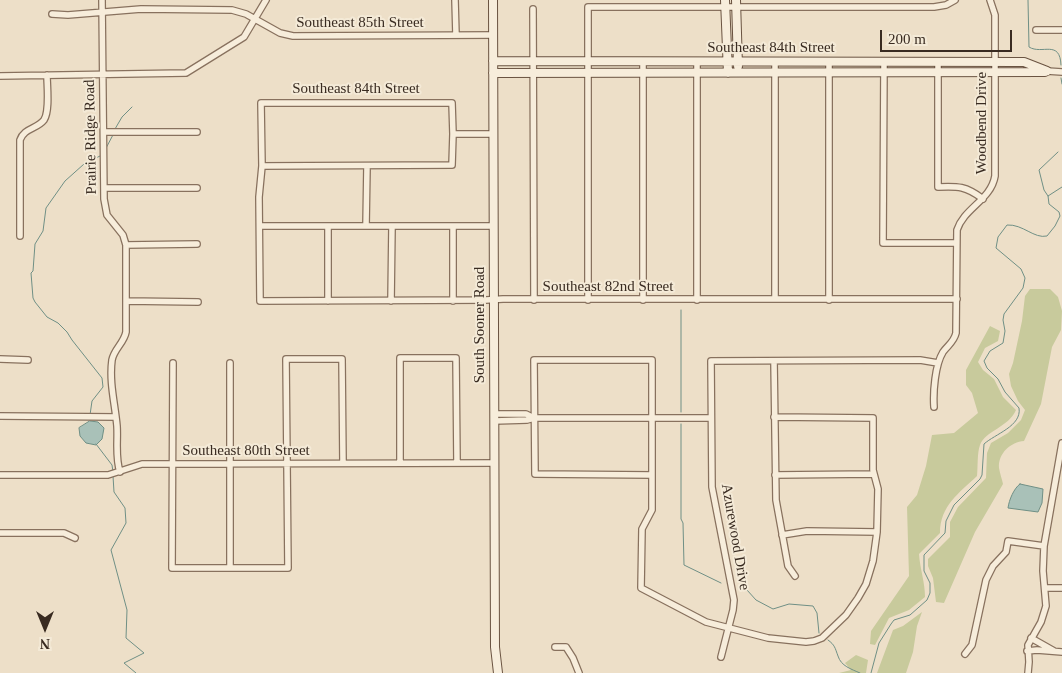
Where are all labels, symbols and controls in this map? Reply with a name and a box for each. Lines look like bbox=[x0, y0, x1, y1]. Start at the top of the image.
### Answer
street label: Southeast 85th Street bbox=[296, 14, 424, 32]
scale bar bbox=[882, 20, 1014, 52]
text: 200 m bbox=[888, 31, 926, 47]
street label: Southeast 84th Street bbox=[707, 39, 835, 57]
street label: Woodbend Drive bbox=[973, 72, 991, 174]
street label: Prairie Ridge Road bbox=[81, 79, 101, 195]
street label: Southeast 84th Street bbox=[292, 80, 420, 98]
street label: South Sooner Road bbox=[471, 267, 489, 383]
street label: Southeast 82nd Street bbox=[543, 278, 673, 296]
street label: Southeast 80th Street bbox=[182, 442, 310, 460]
street label: Azurewood Drive bbox=[717, 482, 753, 592]
north arrow bbox=[20, 603, 70, 653]
text: N bbox=[40, 636, 50, 651]

